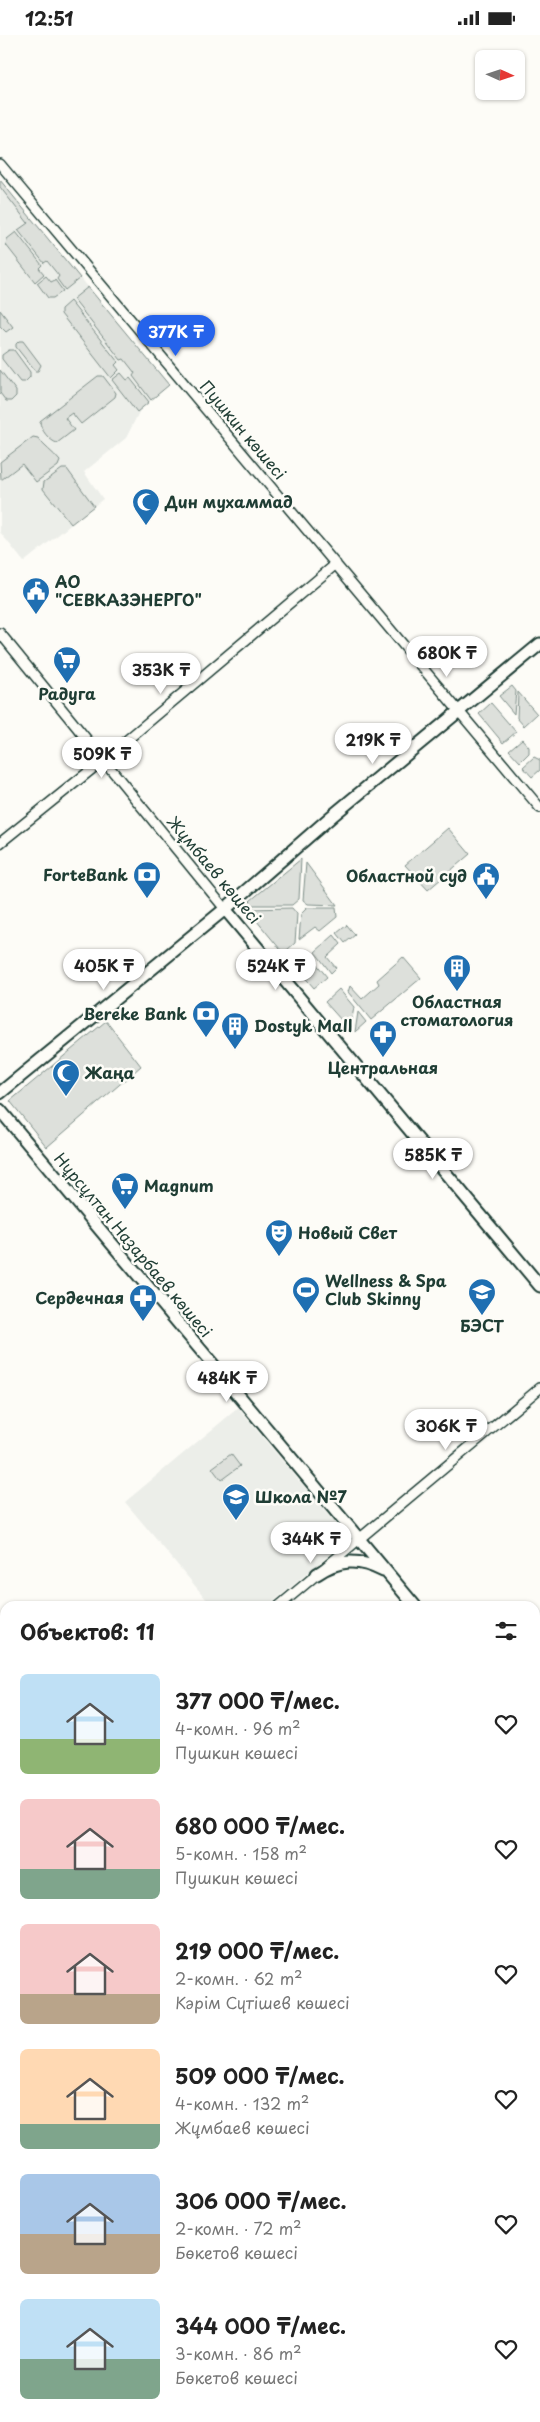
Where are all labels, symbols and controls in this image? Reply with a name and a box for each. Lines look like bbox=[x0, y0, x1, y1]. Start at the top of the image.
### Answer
text: 12:51 bbox=[25, 4, 73, 32]
north arrow bbox=[475, 50, 525, 100]
map controls bbox=[475, 50, 525, 100]
pin: 377K ₸ bbox=[135, 315, 217, 357]
text: 377K ₸ bbox=[148, 319, 204, 343]
street label: Пушкин көшесі bbox=[195, 375, 293, 484]
mosque icon: Дин мухаммад bbox=[131, 487, 161, 526]
place label: Дин мухаммад bbox=[164, 489, 293, 513]
place label: АО "СЕВКАЗЭНЕРГО" bbox=[55, 569, 202, 611]
public building icon: АО "СЕВКАЗЭНЕРГО" bbox=[21, 576, 51, 615]
pin: 680K ₸ bbox=[406, 635, 488, 678]
text: 680K ₸ bbox=[417, 640, 477, 664]
supermarket icon: Радуга bbox=[52, 645, 82, 684]
pin: 353K ₸ bbox=[120, 653, 202, 695]
text: 353K ₸ bbox=[132, 657, 190, 681]
place label: Радуга bbox=[38, 681, 96, 705]
pin: 219K ₸ bbox=[332, 723, 414, 765]
text: 219K ₸ bbox=[346, 727, 400, 751]
pin: 509K ₸ bbox=[61, 737, 143, 779]
text: 509K ₸ bbox=[73, 741, 131, 765]
street label: Жұмбаев көшесі bbox=[162, 810, 267, 929]
bank icon: ForteBank bbox=[132, 860, 162, 899]
public building icon: Областной суд bbox=[471, 861, 501, 900]
place label: ForteBank bbox=[43, 862, 128, 886]
place label: Областной суд bbox=[346, 863, 467, 887]
pin: 405K ₸ bbox=[63, 949, 145, 991]
pin: 524K ₸ bbox=[235, 949, 317, 991]
text: 405K ₸ bbox=[74, 953, 134, 977]
text: 524K ₸ bbox=[247, 953, 305, 977]
building icon: Областная стоматология bbox=[442, 953, 472, 992]
place label: Областная стоматология bbox=[401, 989, 513, 1031]
bank icon: Bereke Bank bbox=[191, 999, 221, 1038]
place label: Bereke Bank bbox=[83, 1001, 187, 1025]
building icon: Dostyk Mall bbox=[220, 1011, 250, 1050]
place label: Dostyk Mall bbox=[254, 1013, 352, 1037]
pharmacy icon: Центральная bbox=[368, 1019, 398, 1058]
place label: Центральная bbox=[328, 1055, 438, 1079]
mosque icon: Жаңа bbox=[51, 1058, 81, 1097]
place label: Жаңа bbox=[84, 1060, 135, 1084]
pin: 585K ₸ bbox=[392, 1137, 474, 1180]
text: 585K ₸ bbox=[404, 1142, 462, 1166]
street label: Нұрсұлтан Назарбаев көшесі bbox=[49, 1147, 218, 1342]
supermarket icon: Magnum bbox=[110, 1171, 140, 1210]
place label: Magnum bbox=[144, 1173, 214, 1197]
theatre icon: Новый Свет bbox=[264, 1218, 294, 1257]
place label: Новый Свет bbox=[298, 1220, 398, 1244]
place label: Wellness & Spa Club Skinny bbox=[325, 1268, 447, 1310]
sports icon: Wellness & Spa Club Skinny bbox=[291, 1275, 321, 1314]
school or university icon: БЭСТ bbox=[467, 1277, 497, 1316]
pharmacy icon: Сердечная bbox=[128, 1283, 158, 1322]
place label: Сердечная bbox=[35, 1285, 124, 1309]
place label: БЭСТ bbox=[460, 1313, 504, 1337]
pin: 484K ₸ bbox=[186, 1361, 268, 1403]
text: 484K ₸ bbox=[197, 1365, 257, 1389]
pin: 306K ₸ bbox=[405, 1409, 487, 1451]
text: 306K ₸ bbox=[415, 1413, 477, 1437]
school or university icon: Школа №7 bbox=[221, 1482, 251, 1521]
place label: Школа №7 bbox=[255, 1484, 347, 1508]
pin: 344K ₸ bbox=[270, 1521, 352, 1564]
text: 344K ₸ bbox=[281, 1526, 341, 1550]
text: Объектов: 11 bbox=[20, 1615, 155, 1647]
icon: filters bbox=[492, 1617, 520, 1645]
text: 377 000 ₸/мес. bbox=[175, 1684, 340, 1716]
icon: home bbox=[60, 1694, 120, 1754]
icon: heart bbox=[492, 1710, 520, 1738]
text: 4-комн. · 96 m² bbox=[175, 1716, 300, 1740]
text: Пушкин көшесі bbox=[175, 1740, 298, 1764]
text: 680 000 ₸/мес. bbox=[175, 1809, 345, 1841]
icon: home bbox=[60, 1819, 120, 1879]
icon: heart bbox=[492, 1835, 520, 1863]
text: 5-комн. · 158 m² bbox=[175, 1841, 307, 1865]
text: Пушкин көшесі bbox=[175, 1865, 298, 1889]
text: 219 000 ₸/мес. bbox=[175, 1934, 339, 1966]
icon: home bbox=[60, 1944, 120, 2004]
icon: heart bbox=[492, 1960, 520, 1988]
text: 2-комн. · 62 m² bbox=[175, 1966, 302, 1990]
text: Кәрім Сүтішев көшесі bbox=[175, 1990, 350, 2014]
text: 509 000 ₸/мес. bbox=[175, 2059, 345, 2091]
icon: home bbox=[60, 2069, 120, 2129]
icon: heart bbox=[492, 2085, 520, 2113]
text: 4-комн. · 132 m² bbox=[175, 2091, 309, 2115]
text: Жұмбаев көшесі bbox=[175, 2115, 310, 2139]
text: 306 000 ₸/мес. bbox=[175, 2184, 346, 2216]
icon: home bbox=[60, 2194, 120, 2254]
icon: heart bbox=[492, 2210, 520, 2238]
text: 2-комн. · 72 m² bbox=[175, 2216, 302, 2240]
text: Бөкетов көшесі bbox=[175, 2240, 298, 2264]
text: 344 000 ₸/мес. bbox=[175, 2309, 346, 2341]
icon: home bbox=[60, 2319, 120, 2379]
icon: heart bbox=[492, 2335, 520, 2363]
text: 3-комн. · 86 m² bbox=[175, 2341, 302, 2365]
text: Бөкетов көшесі bbox=[175, 2365, 298, 2389]

